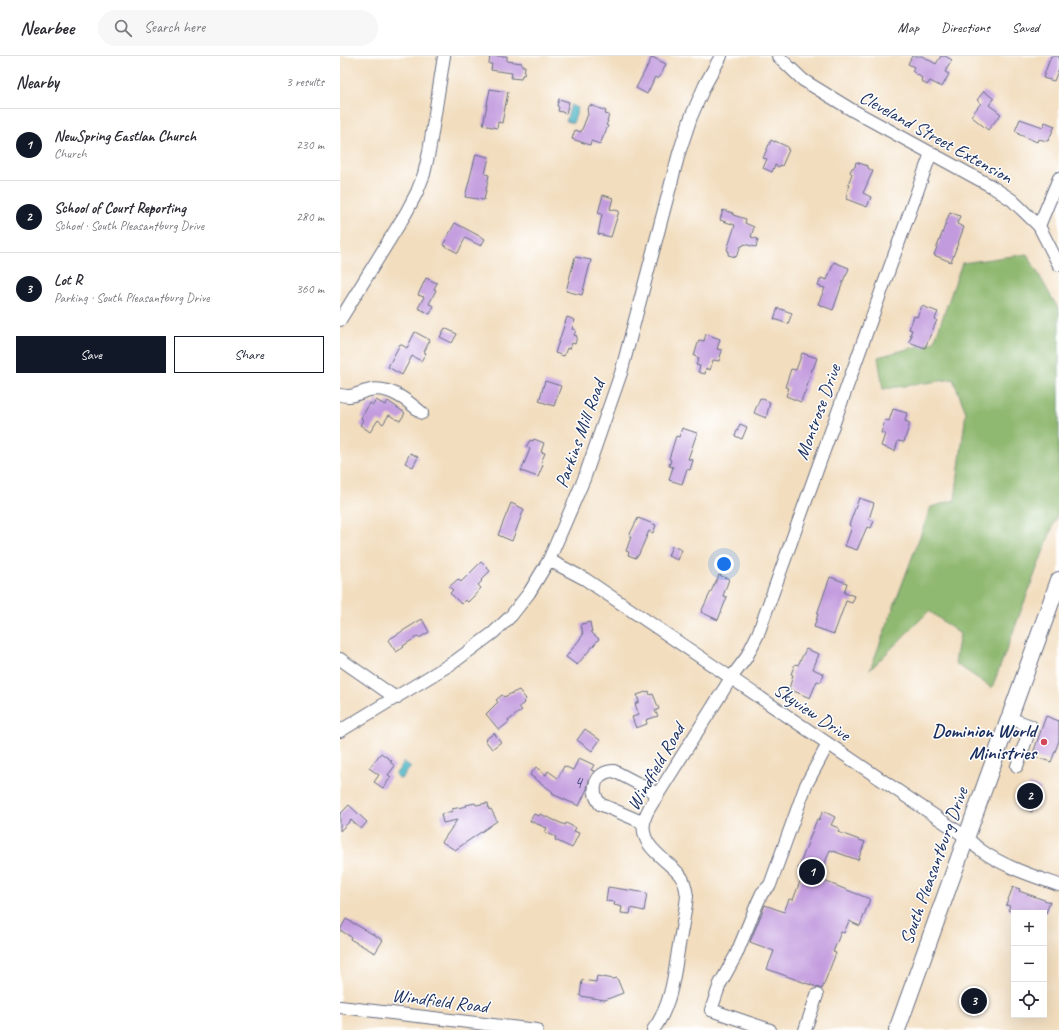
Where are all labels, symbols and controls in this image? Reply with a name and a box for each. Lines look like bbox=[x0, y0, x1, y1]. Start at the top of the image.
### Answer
search box bbox=[98, 10, 378, 46]
text: Nearbee bbox=[20, 16, 74, 40]
icon: search bbox=[112, 17, 134, 39]
text: Search here bbox=[144, 18, 205, 37]
text: Map bbox=[898, 19, 919, 36]
text: Directions bbox=[941, 19, 990, 36]
text: Saved bbox=[1012, 19, 1039, 36]
text: Nearby bbox=[16, 72, 59, 93]
text: 3 results bbox=[286, 74, 324, 90]
street label: Cleveland Street Extension bbox=[855, 85, 1017, 189]
text: NewSpring Eastlan Church bbox=[54, 127, 196, 146]
text: 1 bbox=[26, 137, 32, 153]
text: 230 m bbox=[296, 137, 324, 153]
text: Church bbox=[54, 146, 87, 162]
text: School of Court Reporting bbox=[54, 199, 186, 218]
text: 2 bbox=[26, 209, 32, 225]
text: 280 m bbox=[296, 209, 324, 225]
text: School · South Pleasantburg Drive bbox=[54, 218, 204, 234]
text: Lot R bbox=[54, 271, 82, 290]
text: 3 bbox=[26, 281, 32, 297]
text: 360 m bbox=[296, 281, 324, 297]
text: Parking · South Pleasantburg Drive bbox=[54, 290, 209, 306]
button: Save bbox=[16, 336, 166, 373]
button: Share bbox=[174, 336, 324, 373]
street label: Montrose Drive bbox=[790, 359, 847, 463]
street label: Parkins Mill Road bbox=[549, 374, 612, 491]
your location bbox=[714, 554, 734, 574]
street label: Skyview Drive bbox=[769, 678, 856, 747]
street label: Windfield Road bbox=[621, 716, 692, 815]
place label: Dominion World Ministries bbox=[932, 719, 1039, 765]
marker: Dominion World Ministries bbox=[1039, 737, 1049, 747]
house number: 4 bbox=[574, 772, 584, 793]
pin: 2 bbox=[1017, 781, 1043, 811]
street label: South Pleasantburg Drive bbox=[894, 782, 974, 948]
pin: 1 bbox=[799, 857, 825, 887]
map controls bbox=[1011, 910, 1047, 1018]
button: + bbox=[1011, 910, 1047, 946]
button: − bbox=[1011, 946, 1047, 982]
button: locate bbox=[1011, 982, 1047, 1018]
street label: Windfield Road bbox=[391, 983, 493, 1019]
pin: 3 bbox=[961, 986, 987, 1016]

